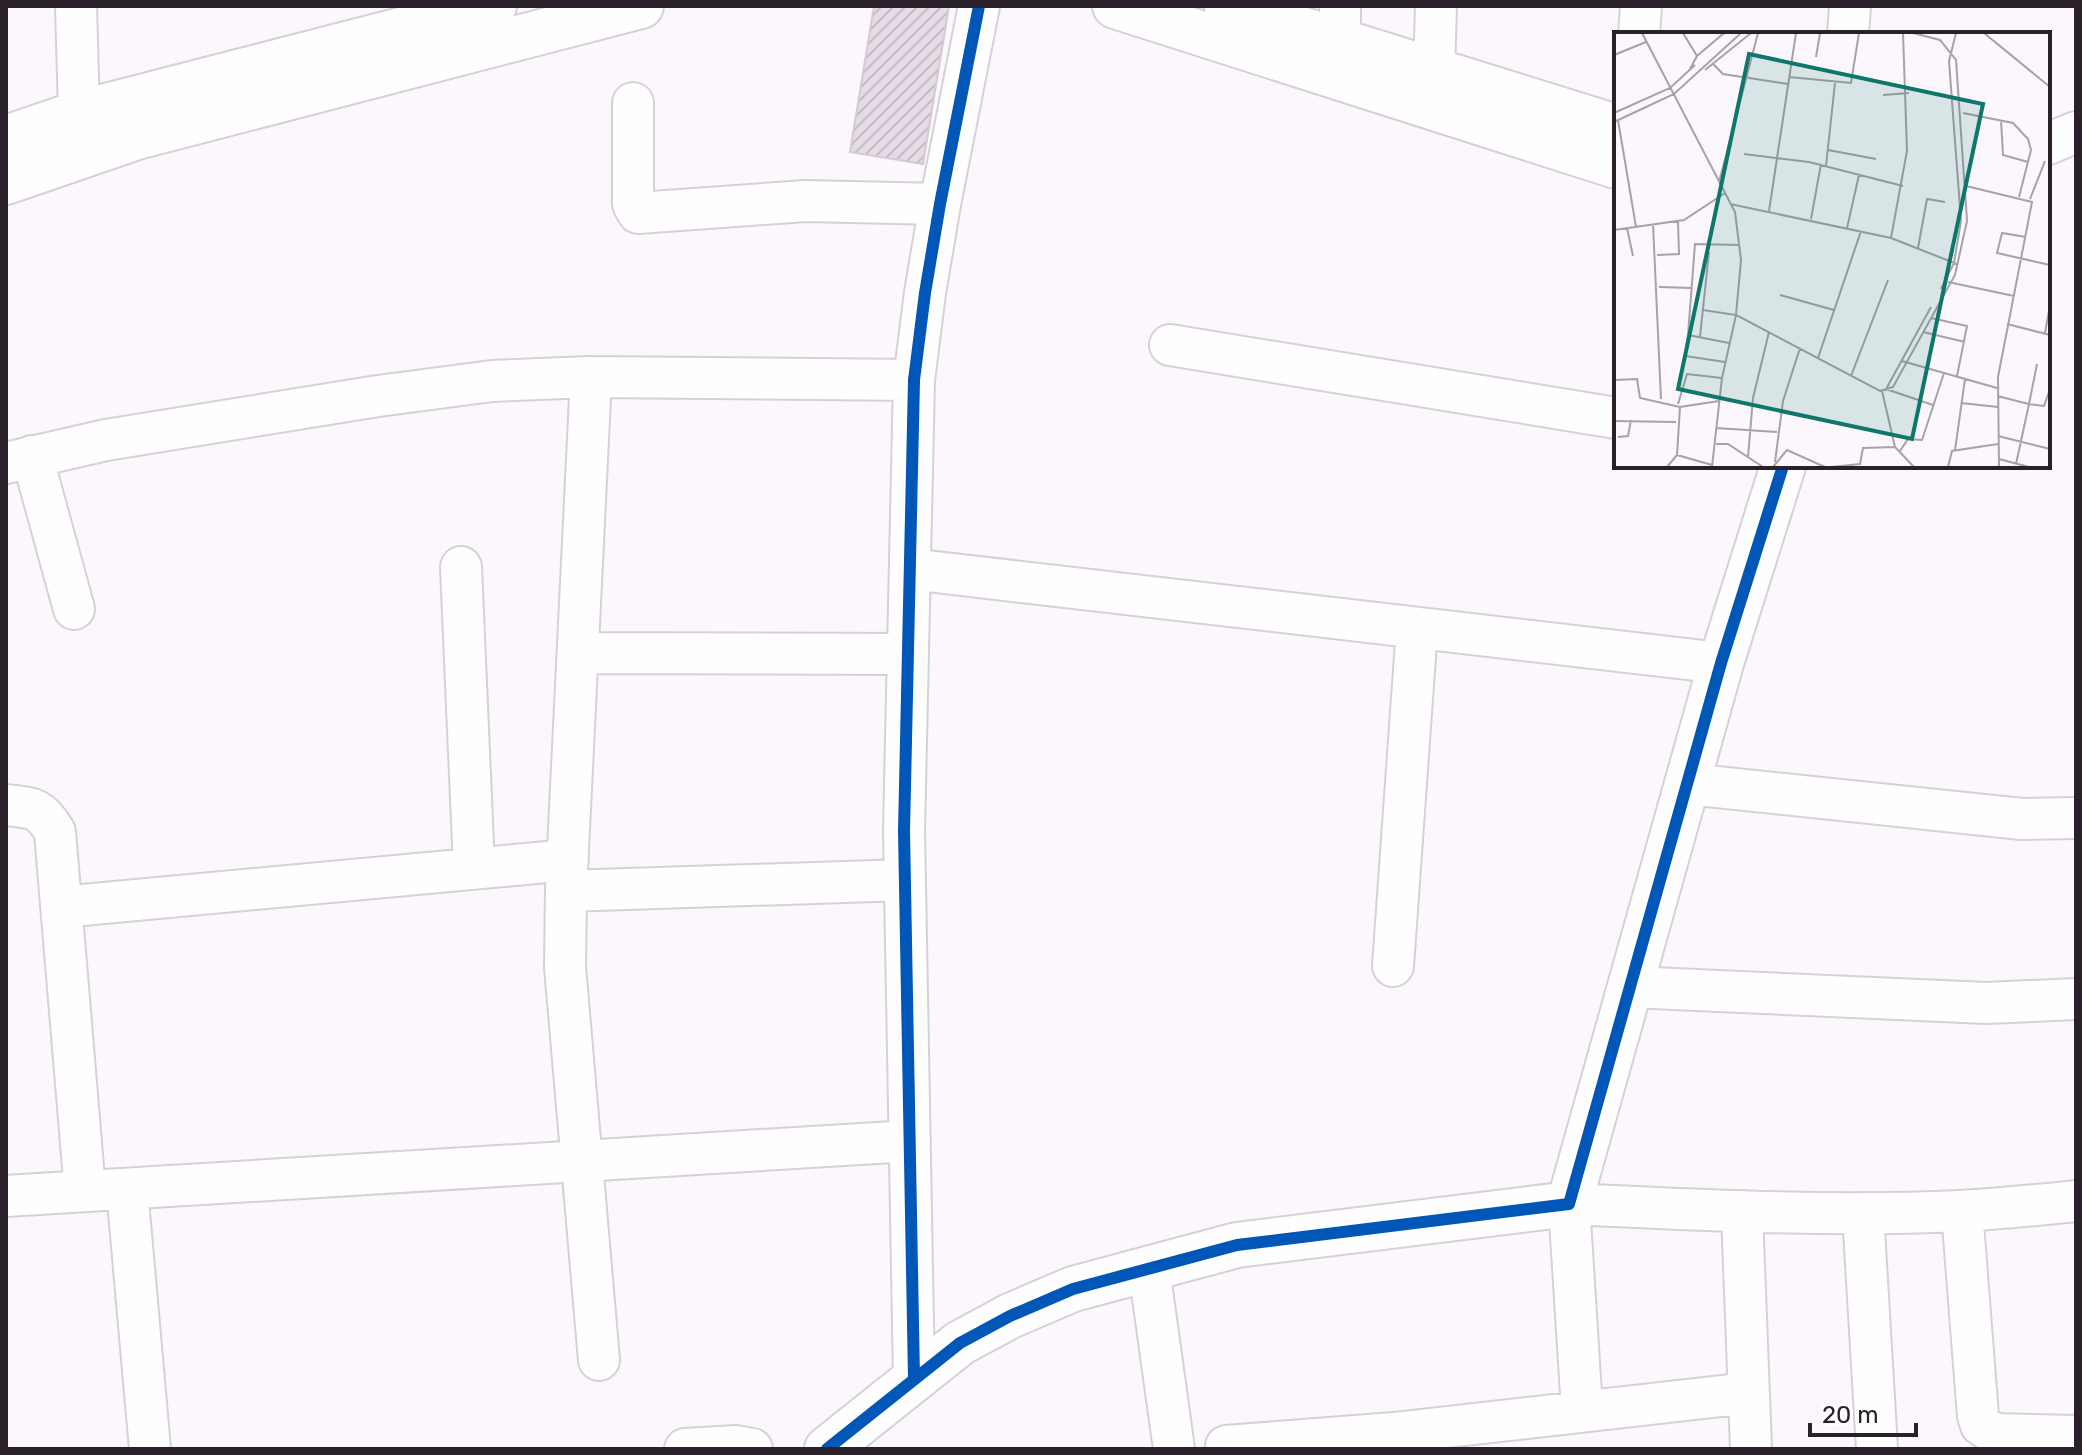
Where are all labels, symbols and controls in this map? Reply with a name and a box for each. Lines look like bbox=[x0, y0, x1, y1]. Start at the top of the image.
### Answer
inset map bbox=[1614, 32, 2050, 468]
scale bar bbox=[1810, 1387, 1916, 1437]
text: 20 m bbox=[1822, 1401, 1879, 1429]

